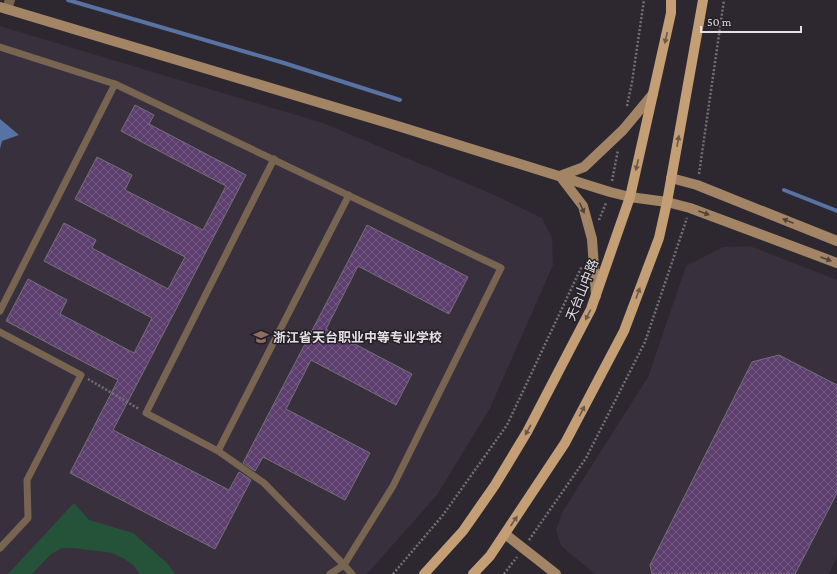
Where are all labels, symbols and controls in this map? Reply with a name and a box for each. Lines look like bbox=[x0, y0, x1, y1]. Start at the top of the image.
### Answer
scale bar bbox=[701, 8, 801, 34]
text: 50 m bbox=[707, 15, 732, 29]
one-way arrow bbox=[662, 32, 668, 45]
one-way arrow bbox=[675, 135, 681, 147]
one-way arrow bbox=[634, 159, 640, 171]
one-way arrow bbox=[579, 203, 585, 214]
one-way arrow bbox=[698, 211, 710, 217]
one-way arrow bbox=[781, 218, 793, 224]
one-way arrow bbox=[820, 256, 832, 262]
street label: 天台山中路 bbox=[563, 257, 601, 323]
one-way arrow bbox=[635, 287, 641, 299]
one-way arrow bbox=[585, 309, 592, 321]
school or university icon: 浙江省天台职业中等专业学校 bbox=[252, 328, 270, 346]
place label: 浙江省天台职业中等专业学校 bbox=[273, 330, 442, 345]
one-way arrow bbox=[579, 405, 586, 417]
one-way arrow bbox=[524, 424, 531, 436]
one-way arrow bbox=[510, 515, 517, 527]

